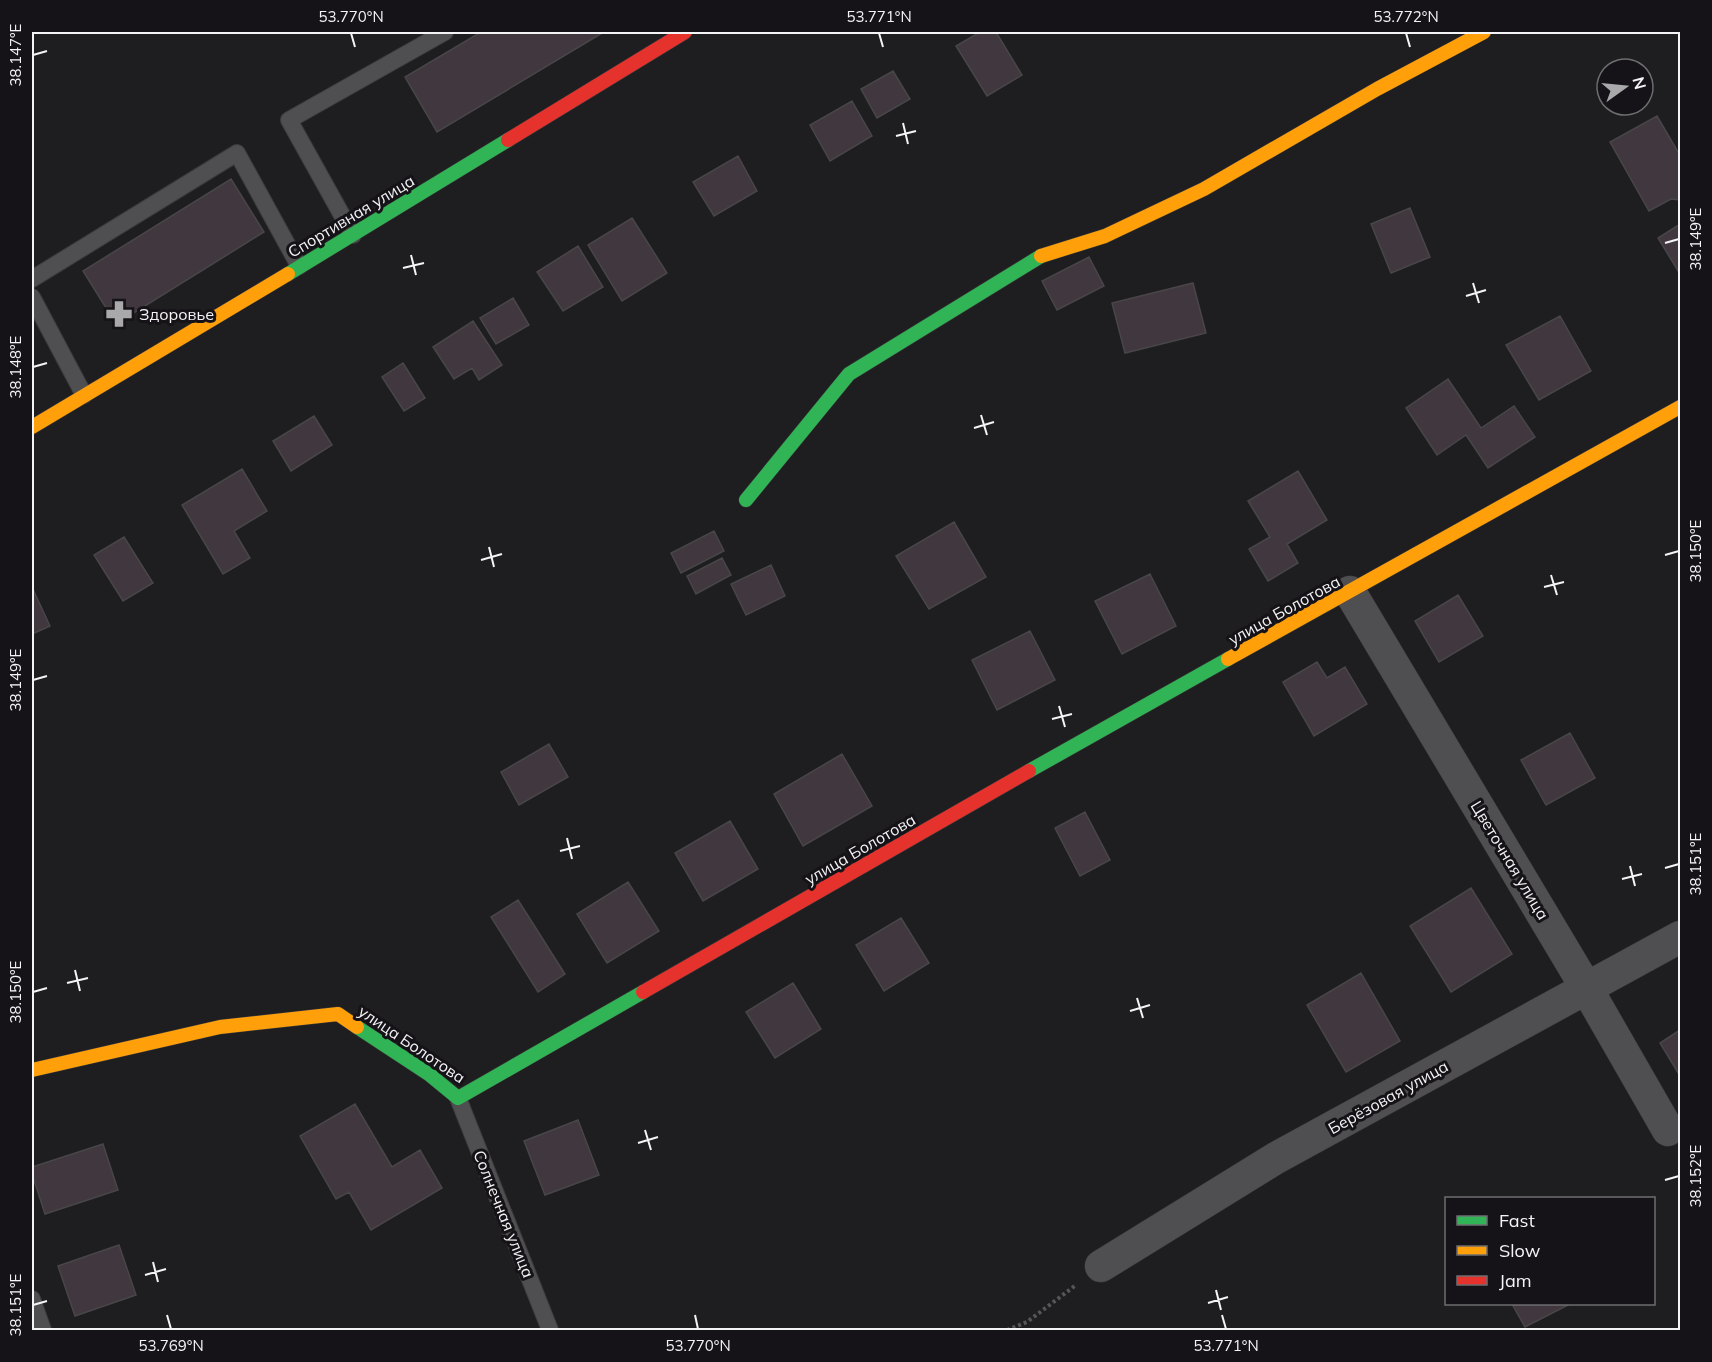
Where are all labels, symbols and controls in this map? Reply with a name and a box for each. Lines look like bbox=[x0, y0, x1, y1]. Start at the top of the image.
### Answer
text: 53.770°N bbox=[318, 7, 384, 26]
text: 53.771°N bbox=[846, 7, 912, 26]
text: 53.772°N bbox=[1373, 7, 1439, 26]
text: 38.147°E bbox=[6, 23, 25, 86]
north arrow bbox=[1595, 57, 1655, 117]
text: N bbox=[1628, 75, 1651, 92]
street label: Спортивная улица bbox=[284, 170, 418, 262]
text: 38.149°E bbox=[1686, 207, 1705, 270]
pharmacy icon: Здоровье bbox=[104, 299, 134, 329]
place label: Здоровье bbox=[139, 304, 214, 324]
text: 38.148°E bbox=[6, 335, 25, 398]
text: 38.150°E bbox=[1686, 519, 1705, 582]
street label: улица Болотова bbox=[1225, 571, 1343, 649]
text: 38.149°E bbox=[6, 648, 25, 711]
street label: Цветочная улица bbox=[1467, 797, 1553, 923]
street label: улица Болотова bbox=[801, 809, 919, 889]
text: 38.151°E bbox=[1686, 832, 1705, 895]
text: 38.150°E bbox=[6, 960, 25, 1023]
street label: улица Болотова bbox=[355, 1001, 469, 1087]
street label: Берёзовая улица bbox=[1325, 1056, 1451, 1138]
text: 38.152°E bbox=[1686, 1144, 1705, 1207]
street label: Солнечная улица bbox=[469, 1147, 539, 1281]
legend bbox=[1445, 1197, 1655, 1305]
text: Fast bbox=[1499, 1209, 1535, 1232]
text: Slow bbox=[1499, 1239, 1541, 1262]
text: Jam bbox=[1499, 1269, 1532, 1292]
text: 38.151°E bbox=[6, 1273, 25, 1336]
text: 53.769°N bbox=[138, 1336, 204, 1355]
text: 53.770°N bbox=[665, 1336, 731, 1355]
text: 53.771°N bbox=[1193, 1336, 1259, 1355]

